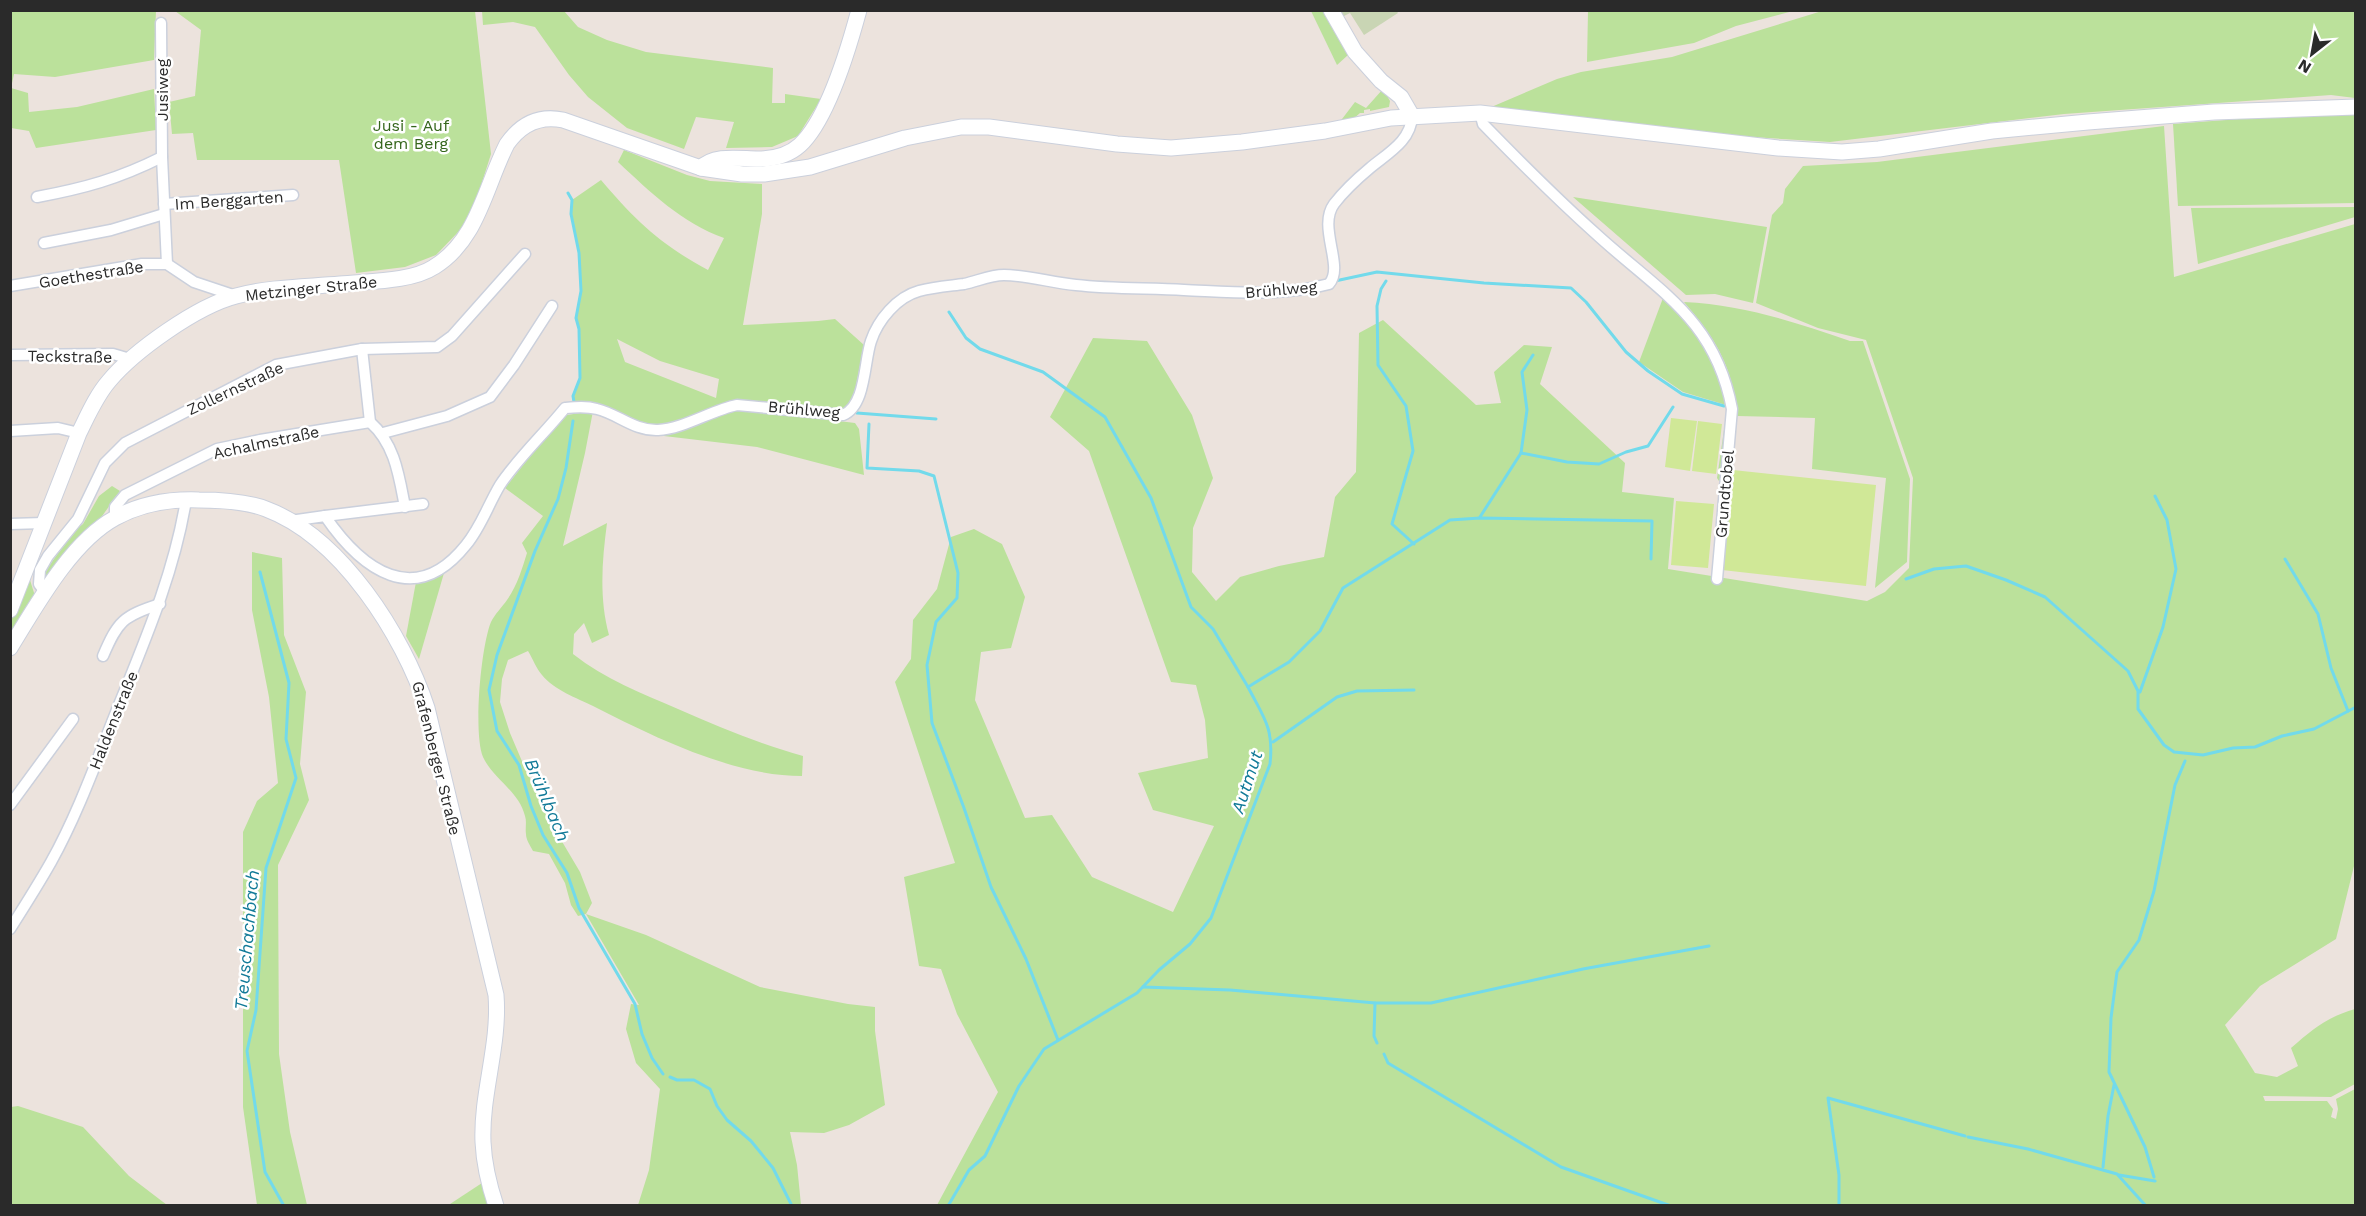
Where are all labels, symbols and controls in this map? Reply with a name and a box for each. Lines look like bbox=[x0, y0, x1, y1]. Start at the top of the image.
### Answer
north arrow bbox=[2282, 24, 2342, 84]
text: N bbox=[2295, 55, 2315, 78]
street label: Jusiweg bbox=[153, 58, 172, 121]
park label: Jusi - Auf dem Berg bbox=[373, 116, 450, 153]
street label: Im Berggarten bbox=[174, 187, 284, 214]
street label: Goethestraße bbox=[37, 257, 145, 292]
street label: Metzinger Straße bbox=[244, 272, 378, 305]
street label: Brühlweg bbox=[1244, 277, 1318, 302]
street label: Teckstraße bbox=[28, 346, 112, 367]
street label: Zollernstraße bbox=[184, 358, 287, 419]
street label: Brühlweg bbox=[767, 397, 841, 422]
street label: Achalmstraße bbox=[211, 422, 321, 463]
street label: Grundtobel bbox=[1711, 449, 1738, 539]
street label: Haldenstraße bbox=[85, 668, 142, 772]
street label: Grafenberger Straße bbox=[408, 679, 465, 837]
water label: Autmut bbox=[1226, 747, 1267, 817]
water label: Brühlbach bbox=[521, 755, 574, 845]
water label: Treuschachbach bbox=[230, 869, 263, 1011]

